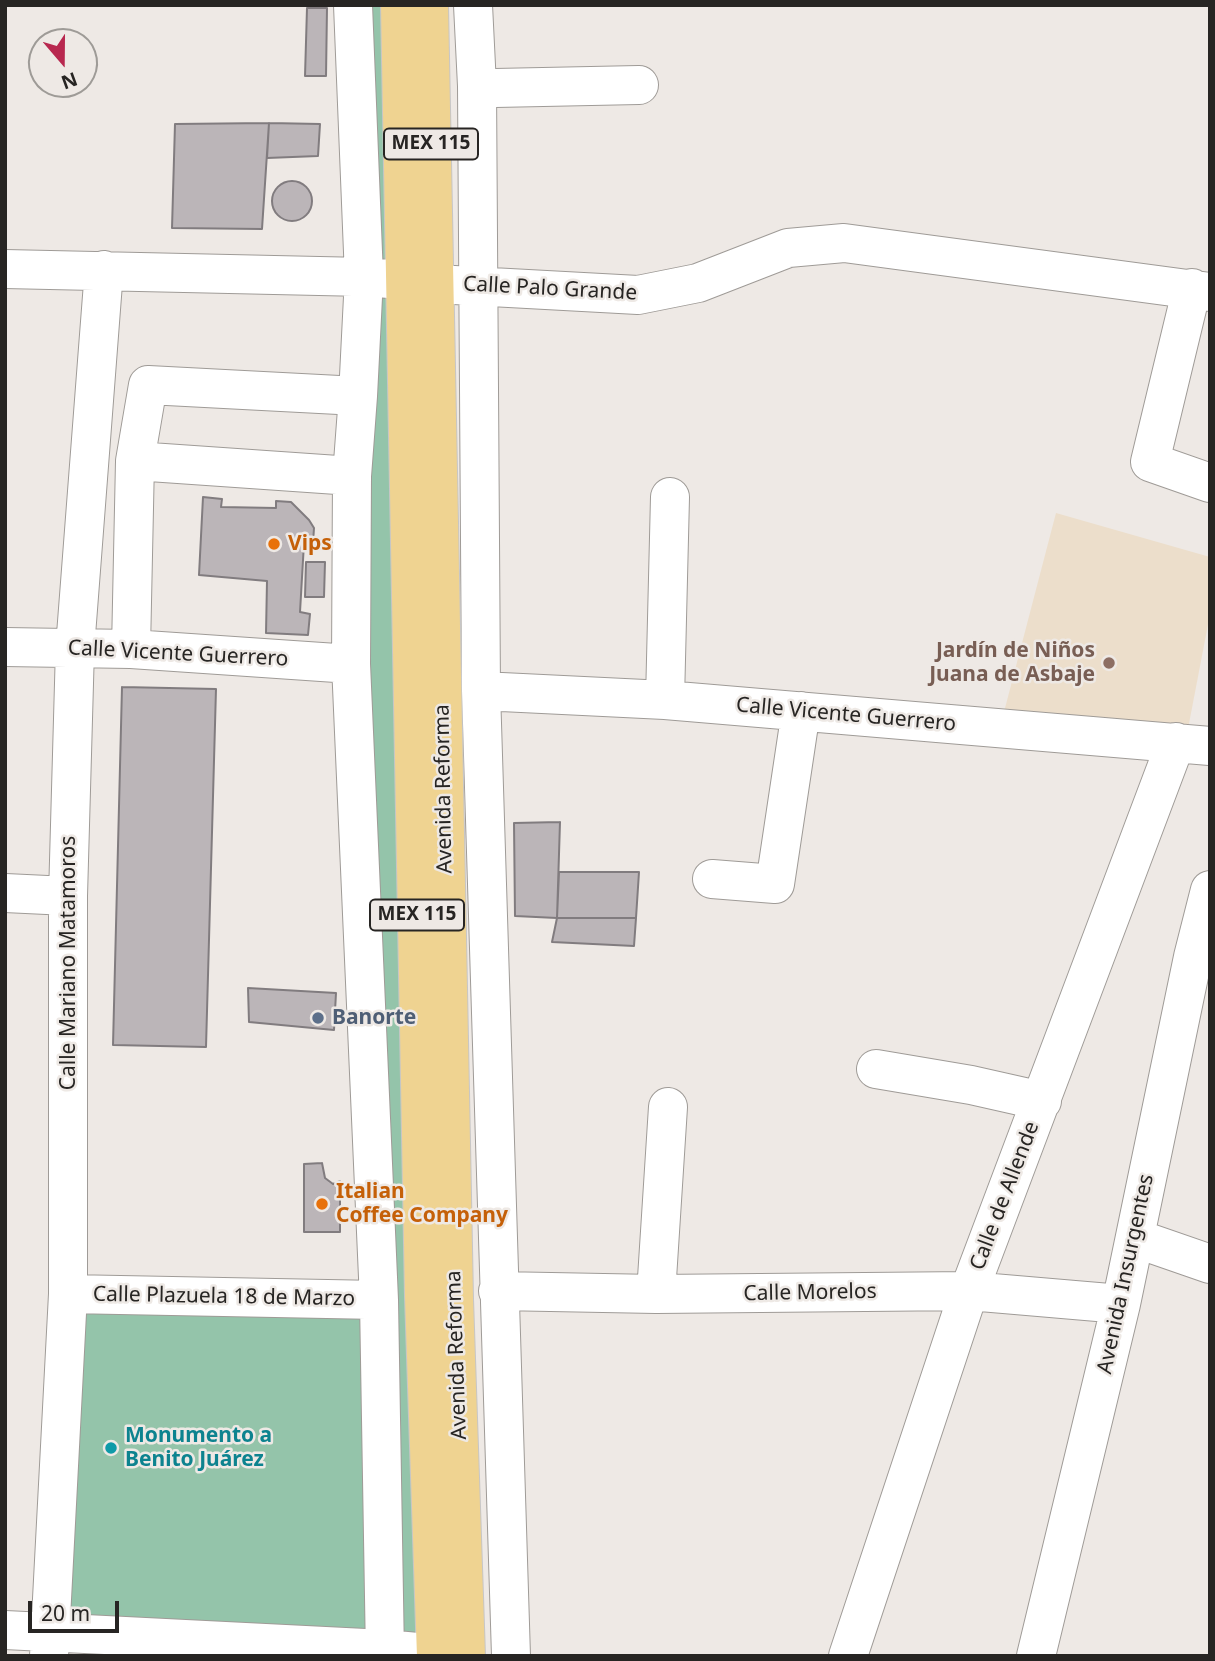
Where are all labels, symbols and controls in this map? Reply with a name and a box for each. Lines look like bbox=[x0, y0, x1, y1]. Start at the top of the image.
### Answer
north arrow bbox=[28, 28, 98, 98]
text: N bbox=[58, 66, 81, 96]
road number: MEX 115 bbox=[384, 128, 478, 160]
street label: Calle Palo Grande bbox=[462, 272, 638, 306]
place label: Vips bbox=[288, 531, 332, 557]
marker: Vips bbox=[266, 536, 282, 552]
street label: Calle Vicente Guerrero bbox=[67, 636, 289, 672]
place label: Jardín de Niños Juana de Asbaje bbox=[929, 638, 1095, 688]
marker: Jardín de Niños Juana de Asbaje bbox=[1101, 655, 1117, 671]
street label: Calle Vicente Guerrero bbox=[735, 693, 957, 737]
street label: Avenida Reforma bbox=[430, 704, 458, 874]
street label: Calle Mariano Matamoros bbox=[56, 836, 82, 1090]
road number: MEX 115 bbox=[370, 900, 464, 931]
place label: Banorte bbox=[332, 1005, 416, 1031]
marker: Banorte bbox=[310, 1010, 326, 1026]
street label: Calle de Allende bbox=[965, 1118, 1045, 1274]
street label: Avenida Insurgentes bbox=[1093, 1172, 1159, 1376]
place label: Italian Coffee Company bbox=[336, 1179, 508, 1229]
marker: Italian Coffee Company bbox=[314, 1196, 330, 1212]
street label: Avenida Reforma bbox=[441, 1270, 473, 1440]
street label: Calle Morelos bbox=[743, 1279, 877, 1307]
street label: Calle Plazuela 18 de Marzo bbox=[93, 1282, 355, 1312]
place label: Monumento a Benito Juárez bbox=[125, 1423, 272, 1473]
marker: Monumento a Benito Juárez bbox=[103, 1440, 119, 1456]
scale bar bbox=[32, 1588, 122, 1632]
text: 20 m bbox=[41, 1599, 90, 1627]

